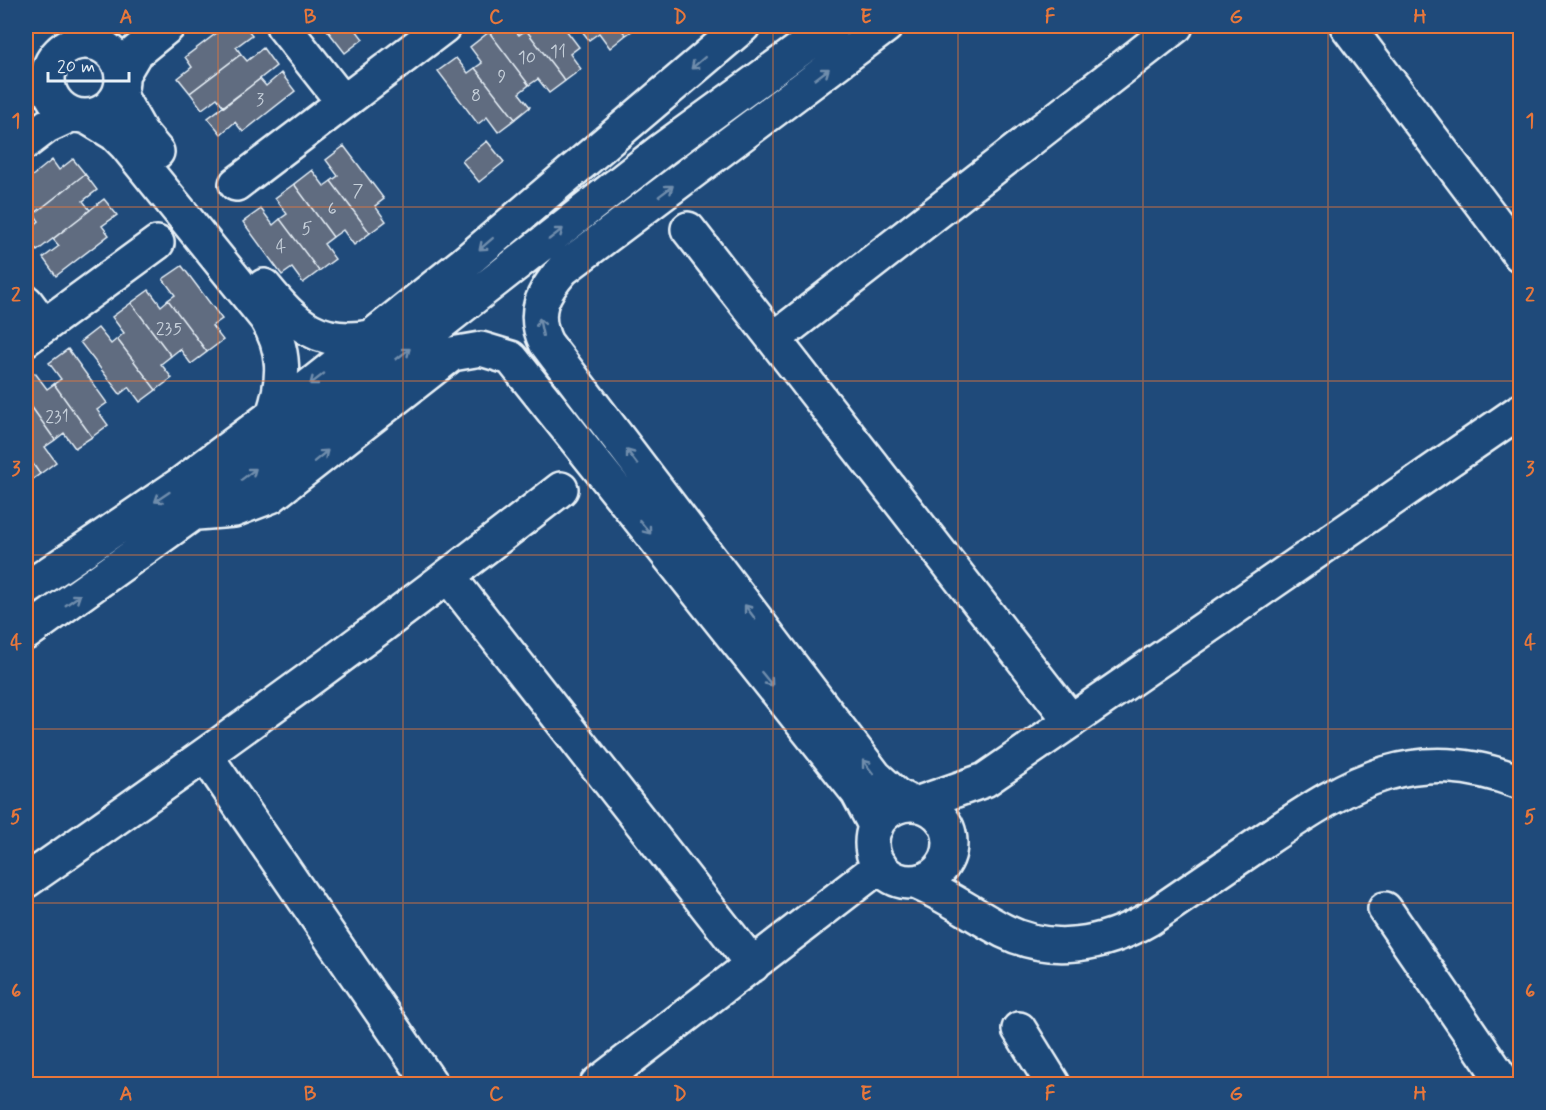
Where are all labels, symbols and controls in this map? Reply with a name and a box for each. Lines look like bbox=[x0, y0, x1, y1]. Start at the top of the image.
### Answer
text: A bbox=[119, 4, 133, 31]
text: B bbox=[304, 4, 317, 31]
text: C bbox=[489, 4, 504, 31]
text: D bbox=[673, 4, 687, 31]
text: E bbox=[860, 4, 872, 31]
text: F bbox=[1045, 4, 1056, 31]
text: G bbox=[1229, 4, 1243, 31]
text: H bbox=[1413, 4, 1427, 31]
house number: 11 bbox=[550, 40, 566, 64]
scale bar bbox=[48, 45, 129, 83]
house number: 10 bbox=[518, 46, 536, 70]
text: 20 m bbox=[57, 55, 95, 79]
one-way arrow bbox=[690, 56, 706, 69]
house number: 9 bbox=[498, 65, 507, 89]
one-way arrow bbox=[813, 68, 829, 80]
house number: 8 bbox=[471, 84, 481, 108]
house number: 3 bbox=[256, 88, 264, 112]
text: 1 bbox=[12, 108, 20, 135]
text: 1 bbox=[1526, 108, 1534, 135]
house number: 7 bbox=[353, 179, 364, 203]
one-way arrow bbox=[657, 185, 673, 197]
house number: 6 bbox=[327, 197, 337, 221]
house number: 5 bbox=[302, 217, 313, 241]
one-way arrow bbox=[548, 227, 564, 240]
house number: 4 bbox=[276, 235, 286, 259]
one-way arrow bbox=[478, 238, 494, 251]
text: 2 bbox=[11, 282, 21, 309]
text: 2 bbox=[1525, 282, 1535, 309]
house number: 235 bbox=[156, 317, 182, 341]
one-way arrow bbox=[535, 318, 546, 337]
one-way arrow bbox=[395, 348, 411, 361]
one-way arrow bbox=[310, 373, 326, 386]
house number: 231 bbox=[45, 405, 69, 429]
one-way arrow bbox=[626, 449, 638, 465]
one-way arrow bbox=[313, 450, 329, 463]
text: 3 bbox=[11, 456, 21, 483]
text: 3 bbox=[1525, 456, 1535, 483]
one-way arrow bbox=[240, 467, 256, 480]
one-way arrow bbox=[153, 490, 170, 503]
one-way arrow bbox=[639, 519, 652, 535]
one-way arrow bbox=[65, 594, 81, 606]
one-way arrow bbox=[744, 604, 756, 620]
text: 4 bbox=[10, 630, 22, 657]
text: 4 bbox=[1524, 630, 1536, 657]
one-way arrow bbox=[760, 671, 773, 687]
one-way arrow bbox=[862, 759, 875, 775]
text: 5 bbox=[10, 804, 22, 831]
text: 5 bbox=[1524, 804, 1536, 831]
text: 6 bbox=[11, 978, 21, 1005]
text: 6 bbox=[1525, 978, 1535, 1005]
text: A bbox=[119, 1081, 133, 1108]
text: B bbox=[304, 1081, 317, 1108]
text: C bbox=[489, 1081, 504, 1108]
text: D bbox=[673, 1081, 687, 1108]
text: E bbox=[860, 1081, 872, 1108]
text: F bbox=[1045, 1081, 1056, 1108]
text: G bbox=[1229, 1081, 1243, 1108]
text: H bbox=[1413, 1081, 1427, 1108]

